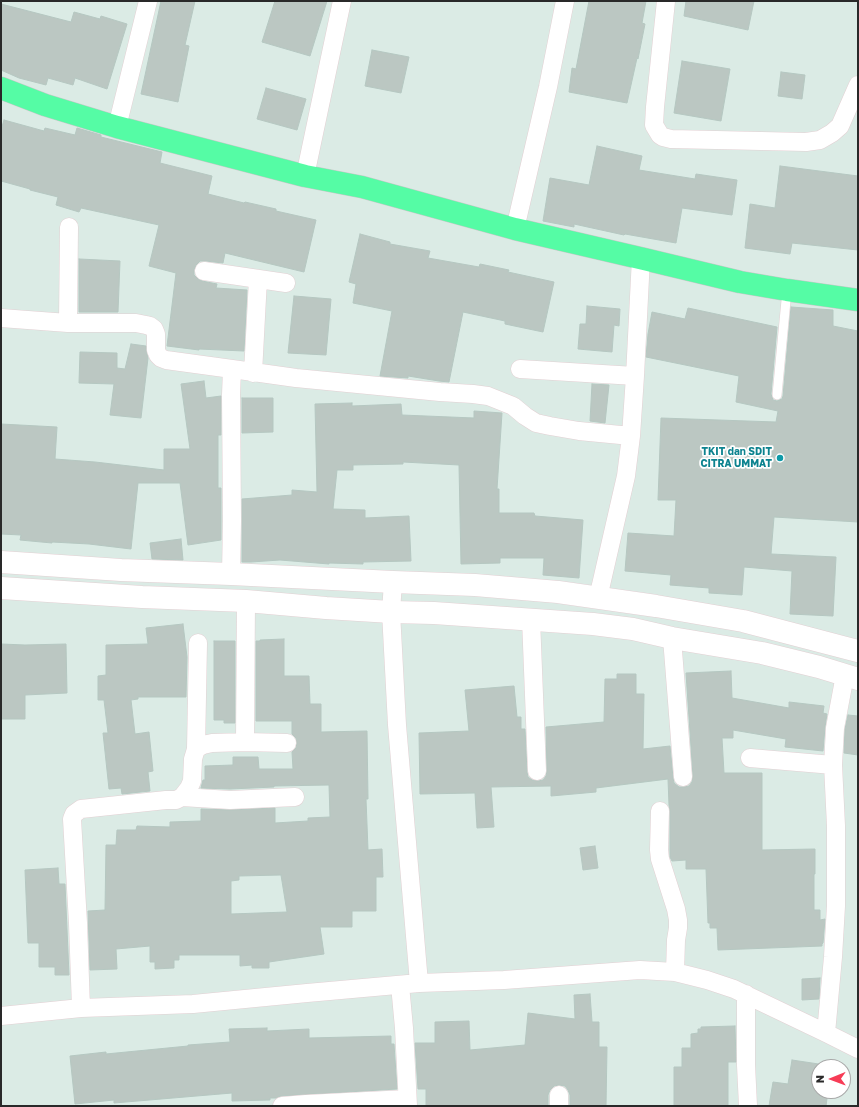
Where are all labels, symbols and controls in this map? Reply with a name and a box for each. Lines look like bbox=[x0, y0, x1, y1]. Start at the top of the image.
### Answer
place label: TKIT dan SDIT CITRA UMMAT bbox=[700, 446, 772, 470]
marker: TKIT dan SDIT CITRA UMMAT bbox=[775, 453, 785, 463]
north arrow bbox=[811, 1059, 851, 1099]
text: N bbox=[813, 1075, 826, 1084]

